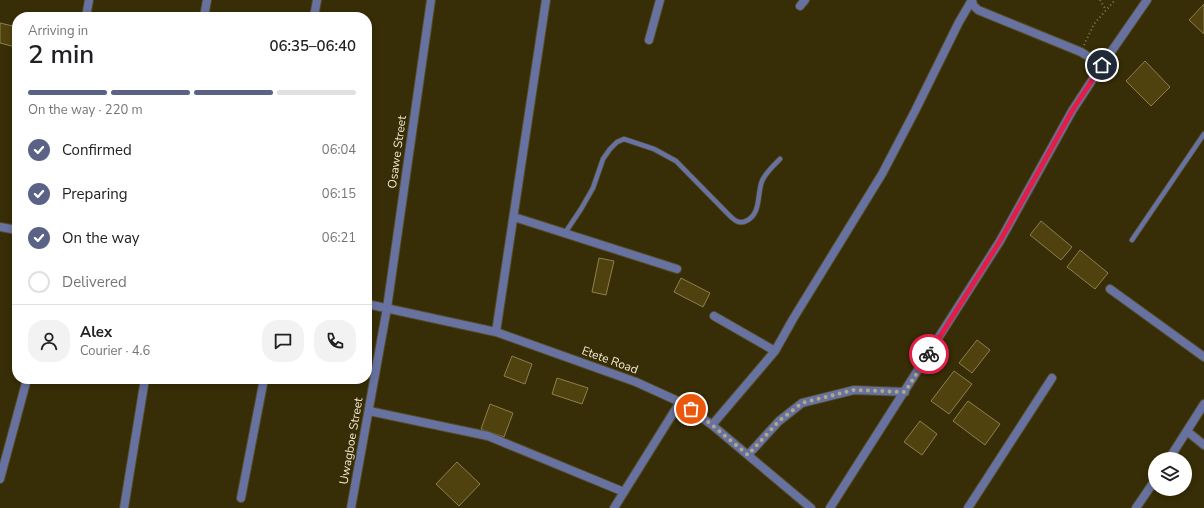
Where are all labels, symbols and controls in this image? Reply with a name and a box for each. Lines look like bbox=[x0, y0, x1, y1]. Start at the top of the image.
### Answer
text: Arriving in bbox=[28, 22, 88, 40]
text: 06:35–06:40 bbox=[269, 36, 356, 56]
text: 2 min bbox=[28, 37, 94, 72]
pin bbox=[1085, 48, 1119, 82]
icon: home bbox=[1091, 54, 1113, 76]
text: On the way · 220 m bbox=[28, 101, 143, 119]
street label: Osawe Street bbox=[384, 114, 410, 190]
icon: check bbox=[28, 139, 50, 161]
text: Confirmed bbox=[62, 140, 132, 160]
text: 06:04 bbox=[322, 141, 356, 159]
icon: check bbox=[28, 183, 50, 205]
text: Preparing bbox=[62, 184, 127, 204]
text: 06:15 bbox=[322, 185, 356, 203]
icon: check bbox=[28, 227, 50, 249]
text: On the way bbox=[62, 228, 140, 248]
text: 06:21 bbox=[322, 229, 356, 247]
text: Delivered bbox=[62, 272, 127, 292]
button: person bbox=[28, 320, 70, 362]
button: chat bbox=[262, 320, 304, 362]
button: phone bbox=[314, 320, 356, 362]
text: Alex bbox=[80, 322, 112, 342]
courier bbox=[909, 334, 949, 374]
text: Courier · 4.6 bbox=[80, 342, 150, 360]
street label: Etete Road bbox=[580, 342, 640, 378]
icon: bike bbox=[918, 343, 940, 365]
pin bbox=[674, 392, 708, 426]
street label: Uwagboe Street bbox=[335, 396, 367, 486]
icon: bag bbox=[680, 398, 702, 420]
map controls bbox=[1148, 452, 1192, 496]
button: layers bbox=[1148, 452, 1192, 496]

